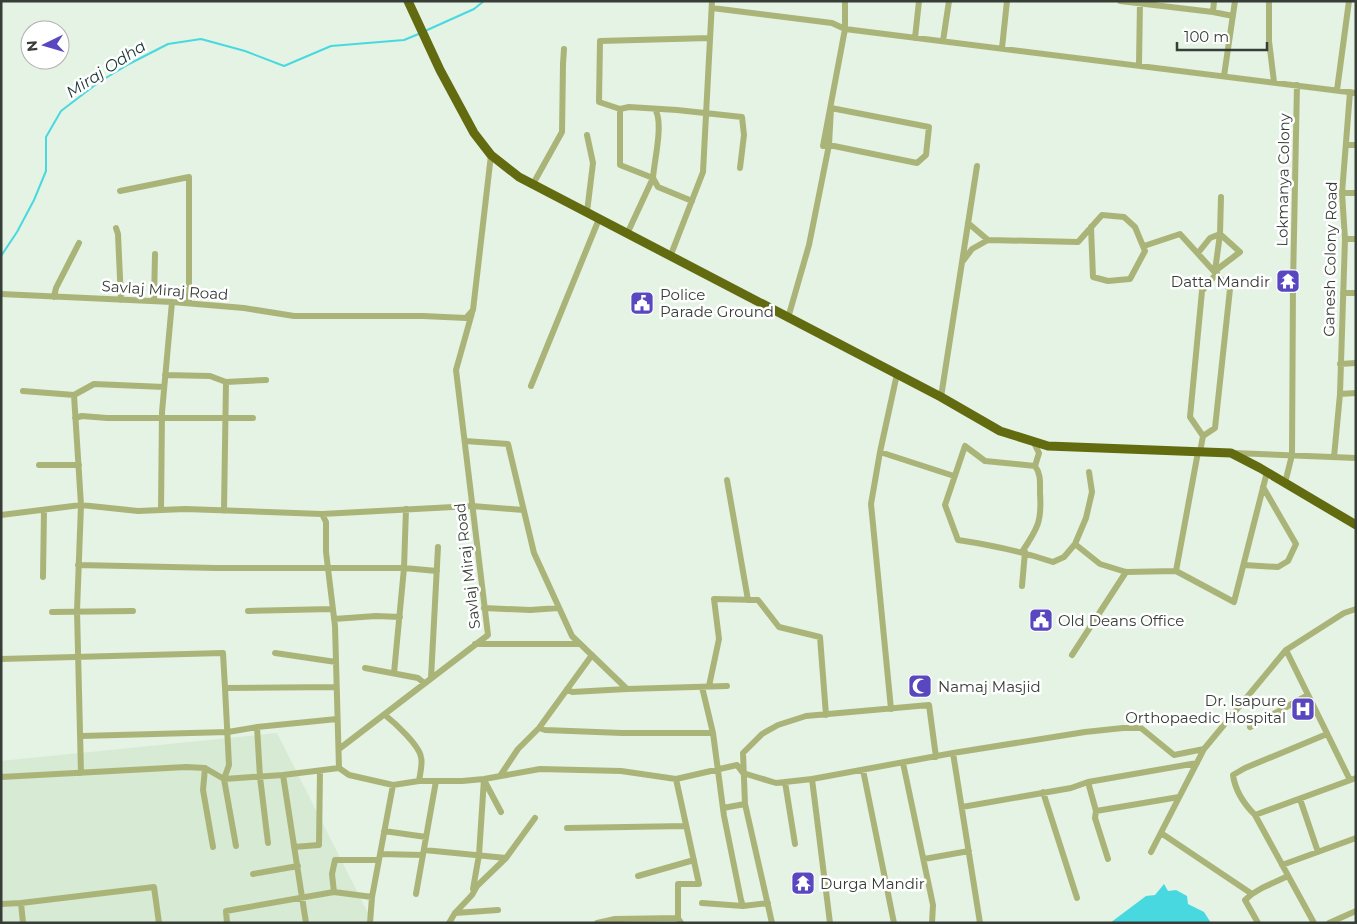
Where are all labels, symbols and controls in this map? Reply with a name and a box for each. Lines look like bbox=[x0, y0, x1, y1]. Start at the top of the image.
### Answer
north arrow bbox=[20, 20, 70, 70]
scale bar bbox=[1177, 20, 1267, 52]
text: 100 m bbox=[1184, 27, 1229, 46]
water label: Miraj Odha bbox=[63, 36, 150, 102]
text: N bbox=[23, 40, 42, 53]
street label: Lokmanya Colony bbox=[1272, 112, 1294, 247]
street label: Ganesh Colony Road bbox=[1319, 181, 1341, 337]
temple icon: Datta Mandir bbox=[1275, 268, 1301, 294]
place label: Datta Mandir bbox=[1171, 272, 1270, 291]
street label: Savlaj Miraj Road bbox=[101, 276, 229, 304]
place label: Police Parade Ground bbox=[660, 285, 774, 321]
public building icon: Police Parade Ground bbox=[629, 290, 655, 316]
street label: Savlaj Miraj Road bbox=[450, 502, 484, 630]
public building icon: Old Deans Office bbox=[1028, 607, 1054, 633]
place label: Old Deans Office bbox=[1058, 611, 1184, 630]
mosque icon: Namaj Masjid bbox=[907, 673, 933, 699]
place label: Namaj Masjid bbox=[938, 677, 1041, 696]
place label: Dr. Isapure Orthopaedic Hospital bbox=[1125, 691, 1286, 727]
hospital icon: Dr. Isapure Orthopaedic Hospital bbox=[1290, 696, 1316, 722]
temple icon: Durga Mandir bbox=[790, 870, 816, 896]
place label: Durga Mandir bbox=[820, 874, 925, 893]

